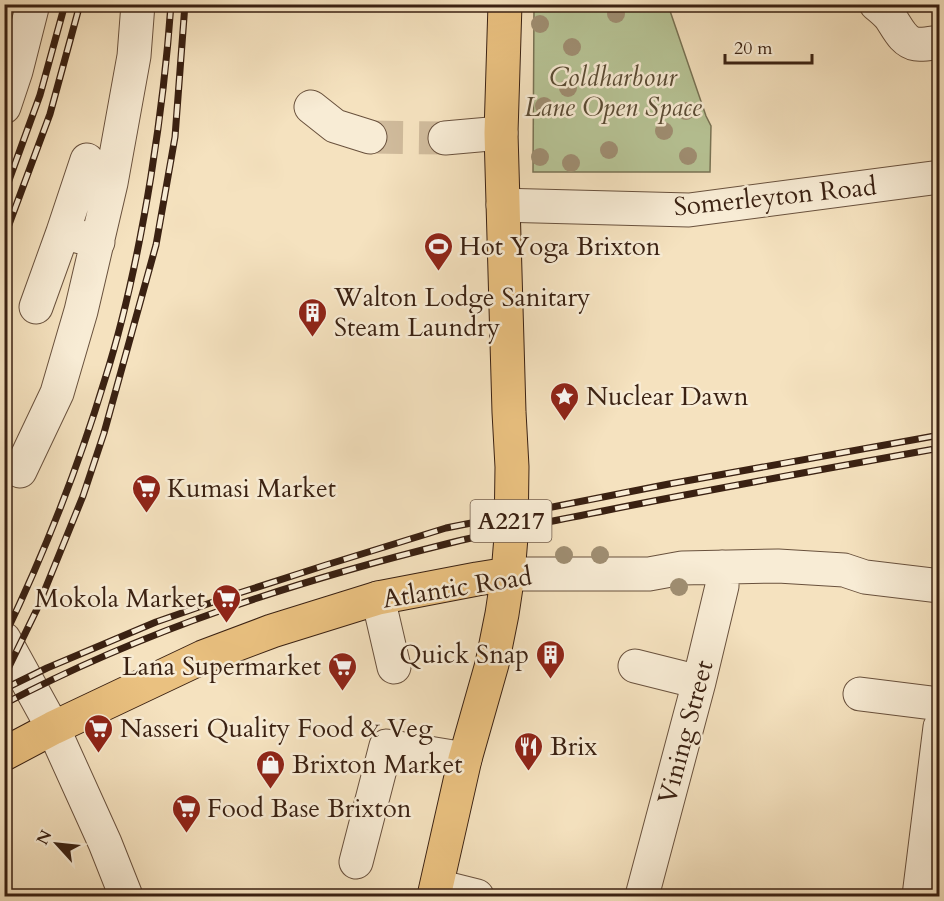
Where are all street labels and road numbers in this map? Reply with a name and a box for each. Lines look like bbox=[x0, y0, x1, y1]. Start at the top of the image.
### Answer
street label: Somerleyton Road bbox=[672, 168, 878, 225]
road number: A2217 bbox=[470, 500, 552, 542]
street label: Atlantic Road bbox=[380, 558, 534, 617]
street label: Vining Street bbox=[650, 656, 721, 808]

